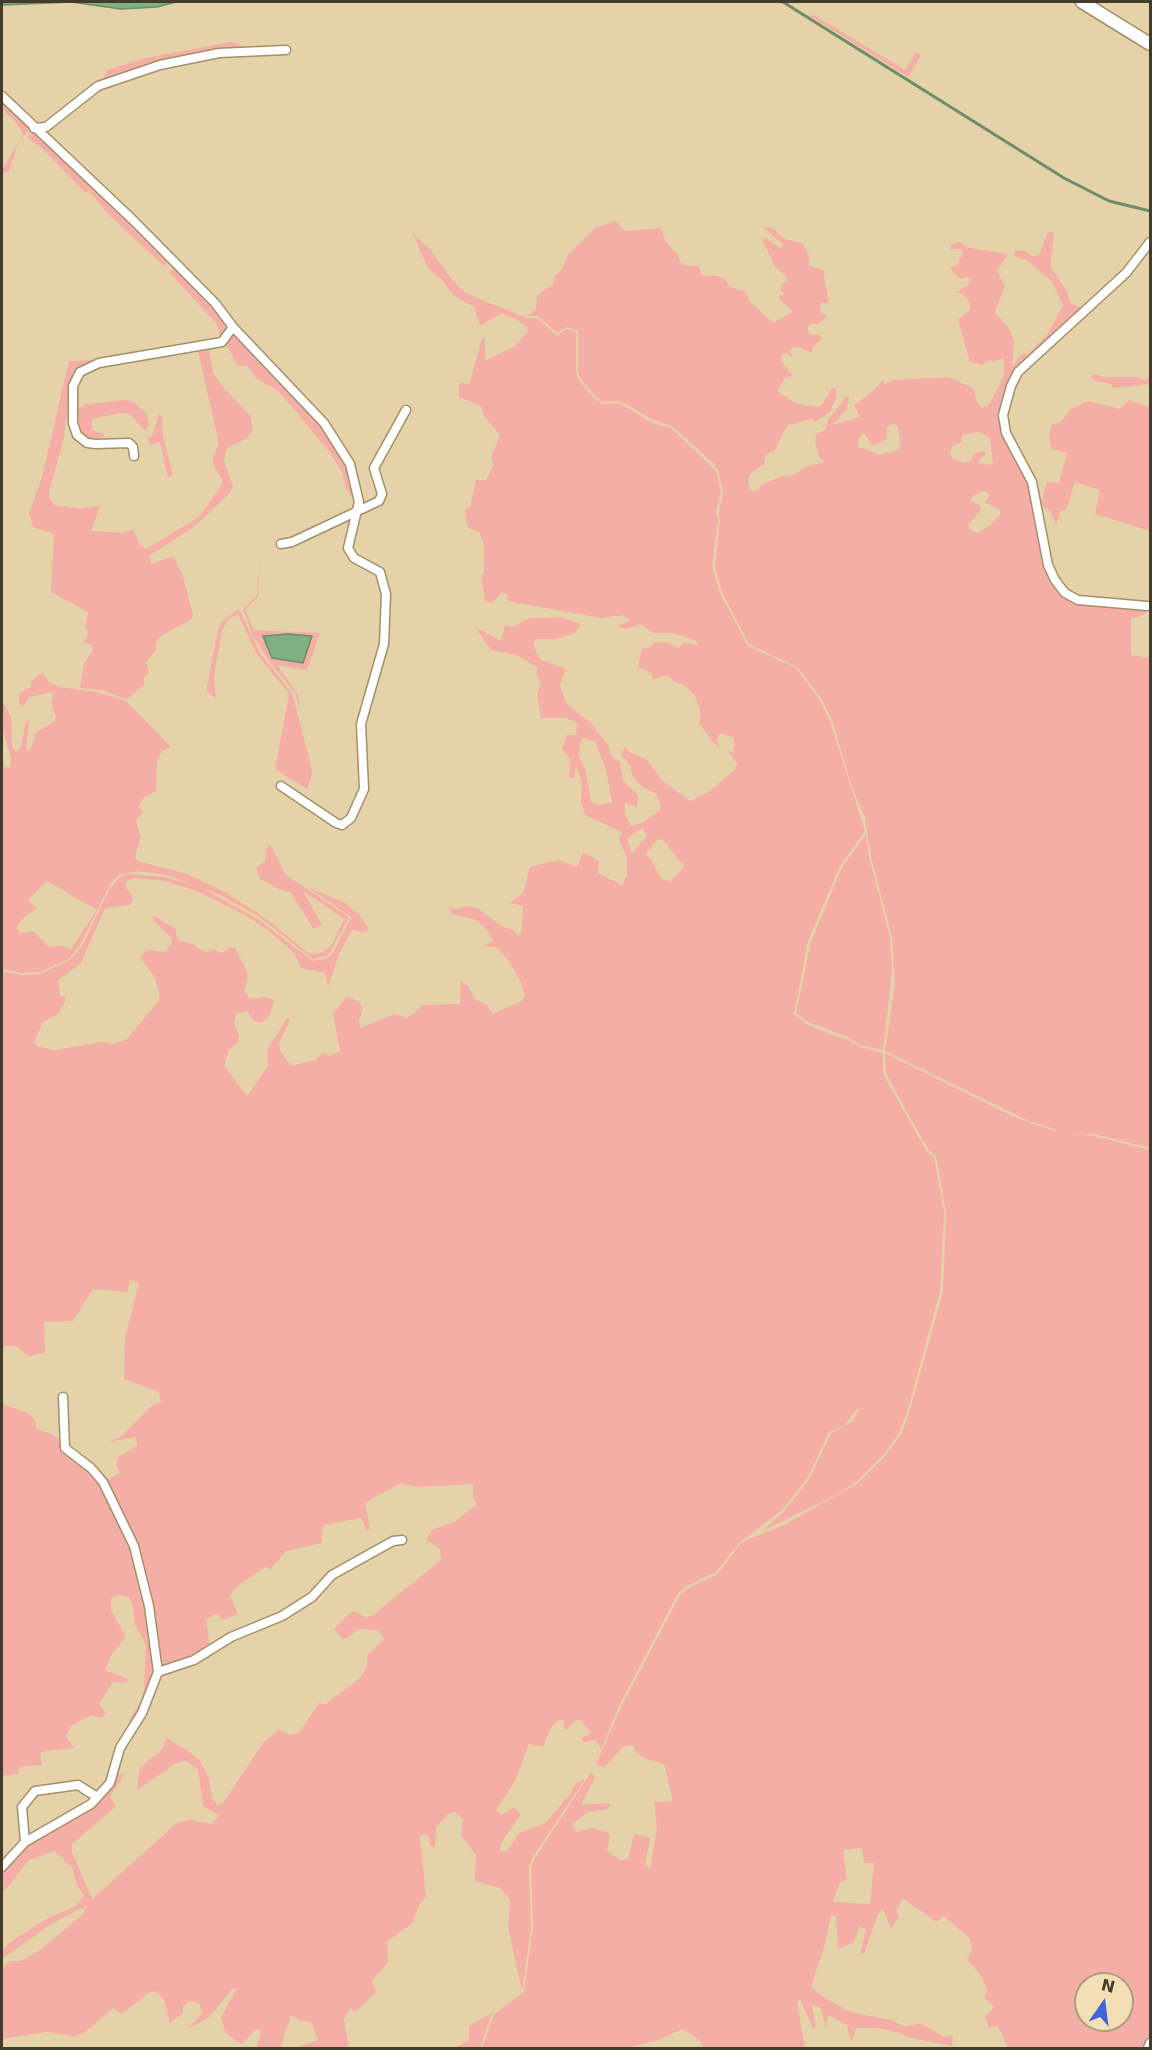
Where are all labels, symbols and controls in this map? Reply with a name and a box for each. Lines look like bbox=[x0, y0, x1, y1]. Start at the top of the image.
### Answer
north arrow bbox=[1074, 1972, 1134, 2032]
text: N bbox=[1099, 1975, 1117, 1997]

